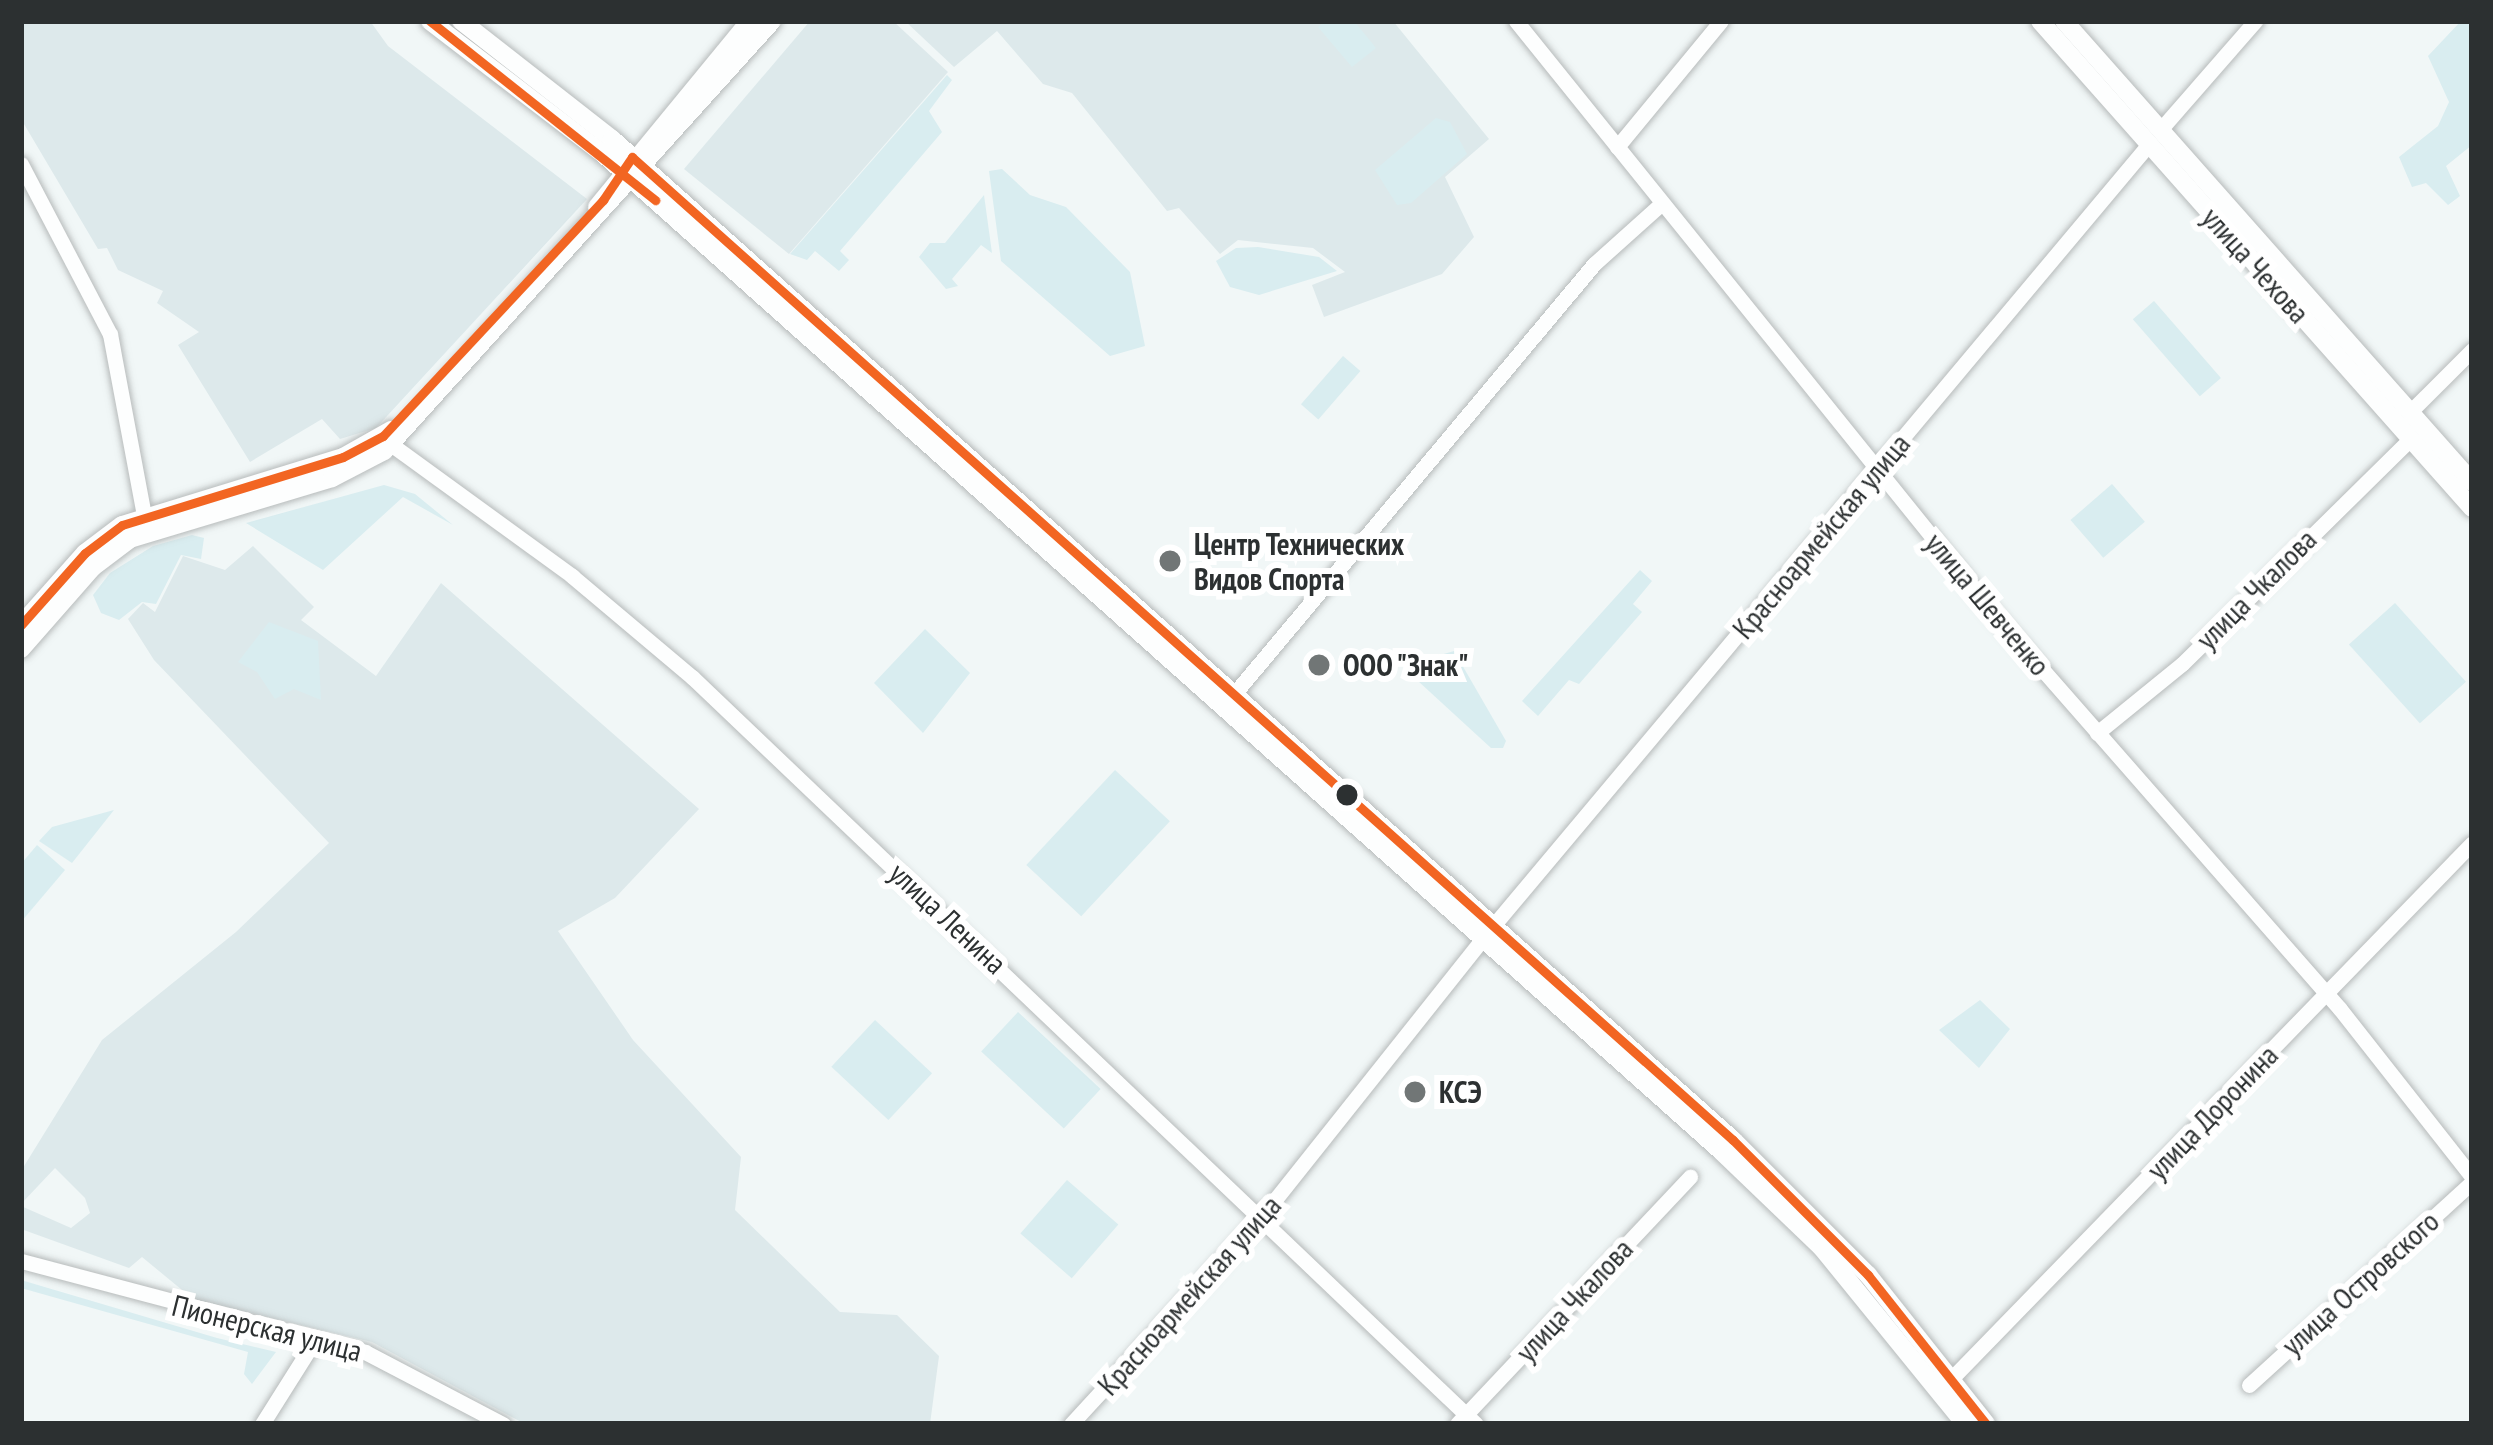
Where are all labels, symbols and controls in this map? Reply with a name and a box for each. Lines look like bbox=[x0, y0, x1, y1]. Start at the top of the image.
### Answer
street label: улица Чехова bbox=[2195, 200, 2317, 330]
street label: Красноармейская улица bbox=[1725, 426, 1917, 646]
street label: улица Чкалова bbox=[2188, 521, 2324, 657]
street label: улица Шевченко bbox=[1918, 525, 2058, 683]
place label: Центр Технических Видов Спорта bbox=[1194, 526, 1405, 596]
marker: Центр Технических Видов Спорта bbox=[1157, 548, 1183, 574]
place label: ООО "Знак" bbox=[1343, 647, 1471, 683]
marker: ООО "Знак" bbox=[1306, 652, 1332, 678]
unlabelled marker bbox=[1336, 784, 1358, 806]
street label: улица Ленина bbox=[882, 855, 1014, 981]
street label: улица Доронина bbox=[2139, 1037, 2285, 1187]
place label: КСЭ bbox=[1439, 1074, 1482, 1110]
marker: КСЭ bbox=[1402, 1079, 1428, 1105]
street label: Красноармейская улица bbox=[1090, 1188, 1288, 1402]
street label: улица Островского bbox=[2274, 1203, 2446, 1363]
street label: улица Чкалова bbox=[1508, 1231, 1640, 1369]
street label: Пионерская улица bbox=[168, 1287, 366, 1369]

